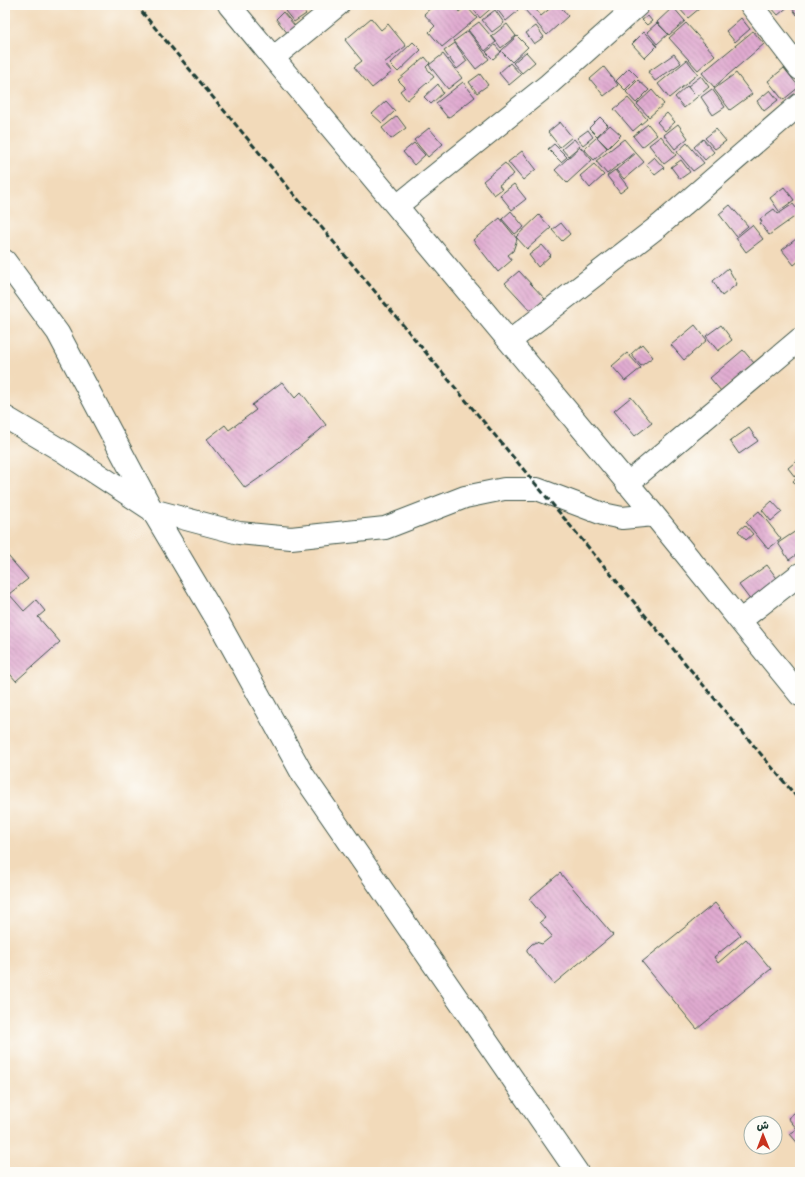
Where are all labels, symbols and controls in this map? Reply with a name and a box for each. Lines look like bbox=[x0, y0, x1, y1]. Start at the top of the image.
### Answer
north arrow bbox=[743, 1115, 783, 1155]
text: ش bbox=[757, 1119, 769, 1135]

